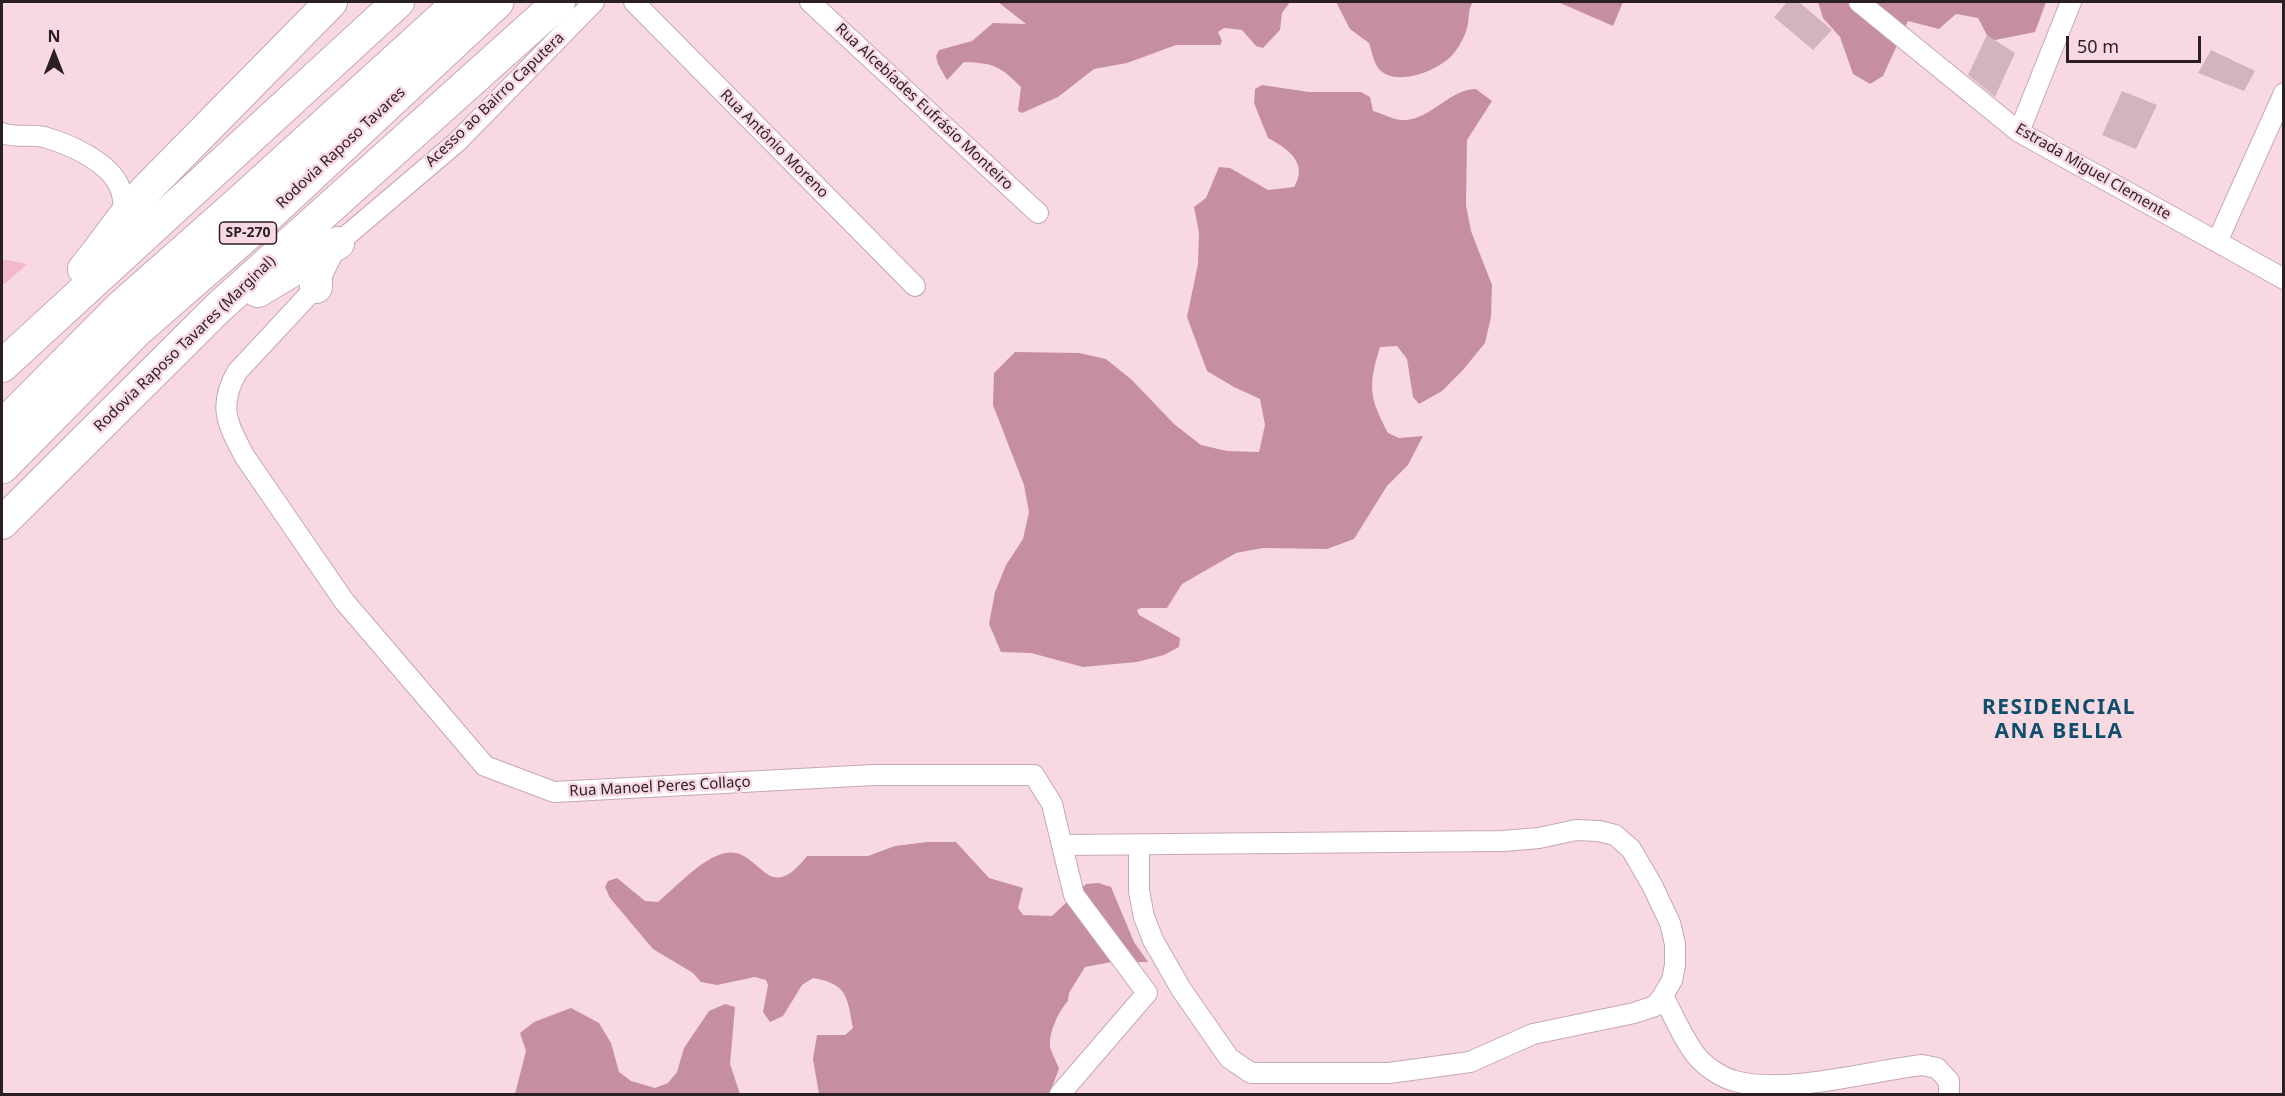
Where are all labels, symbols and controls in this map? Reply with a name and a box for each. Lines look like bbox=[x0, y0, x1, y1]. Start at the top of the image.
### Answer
street label: Rua Alcebíades Eufrásio Monteiro bbox=[832, 20, 1016, 194]
north arrow bbox=[24, 24, 84, 84]
scale bar bbox=[2069, 24, 2204, 62]
text: N bbox=[47, 25, 61, 47]
street label: Acesso ao Bairro Caputera bbox=[422, 29, 568, 171]
text: 50 m bbox=[2077, 34, 2119, 58]
street label: Rodovia Raposo Tavares bbox=[273, 84, 409, 212]
street label: Rua Antônio Moreno bbox=[716, 86, 832, 202]
street label: Estrada Miguel Clemente bbox=[2012, 120, 2174, 224]
road number: SP-270 bbox=[220, 222, 276, 244]
street label: Rodovia Raposo Tavares (Marginal) bbox=[91, 252, 279, 436]
district label: RESIDENCIAL ANA BELLA bbox=[1982, 695, 2136, 745]
street label: Rua Manoel Peres Collaço bbox=[569, 773, 751, 801]

